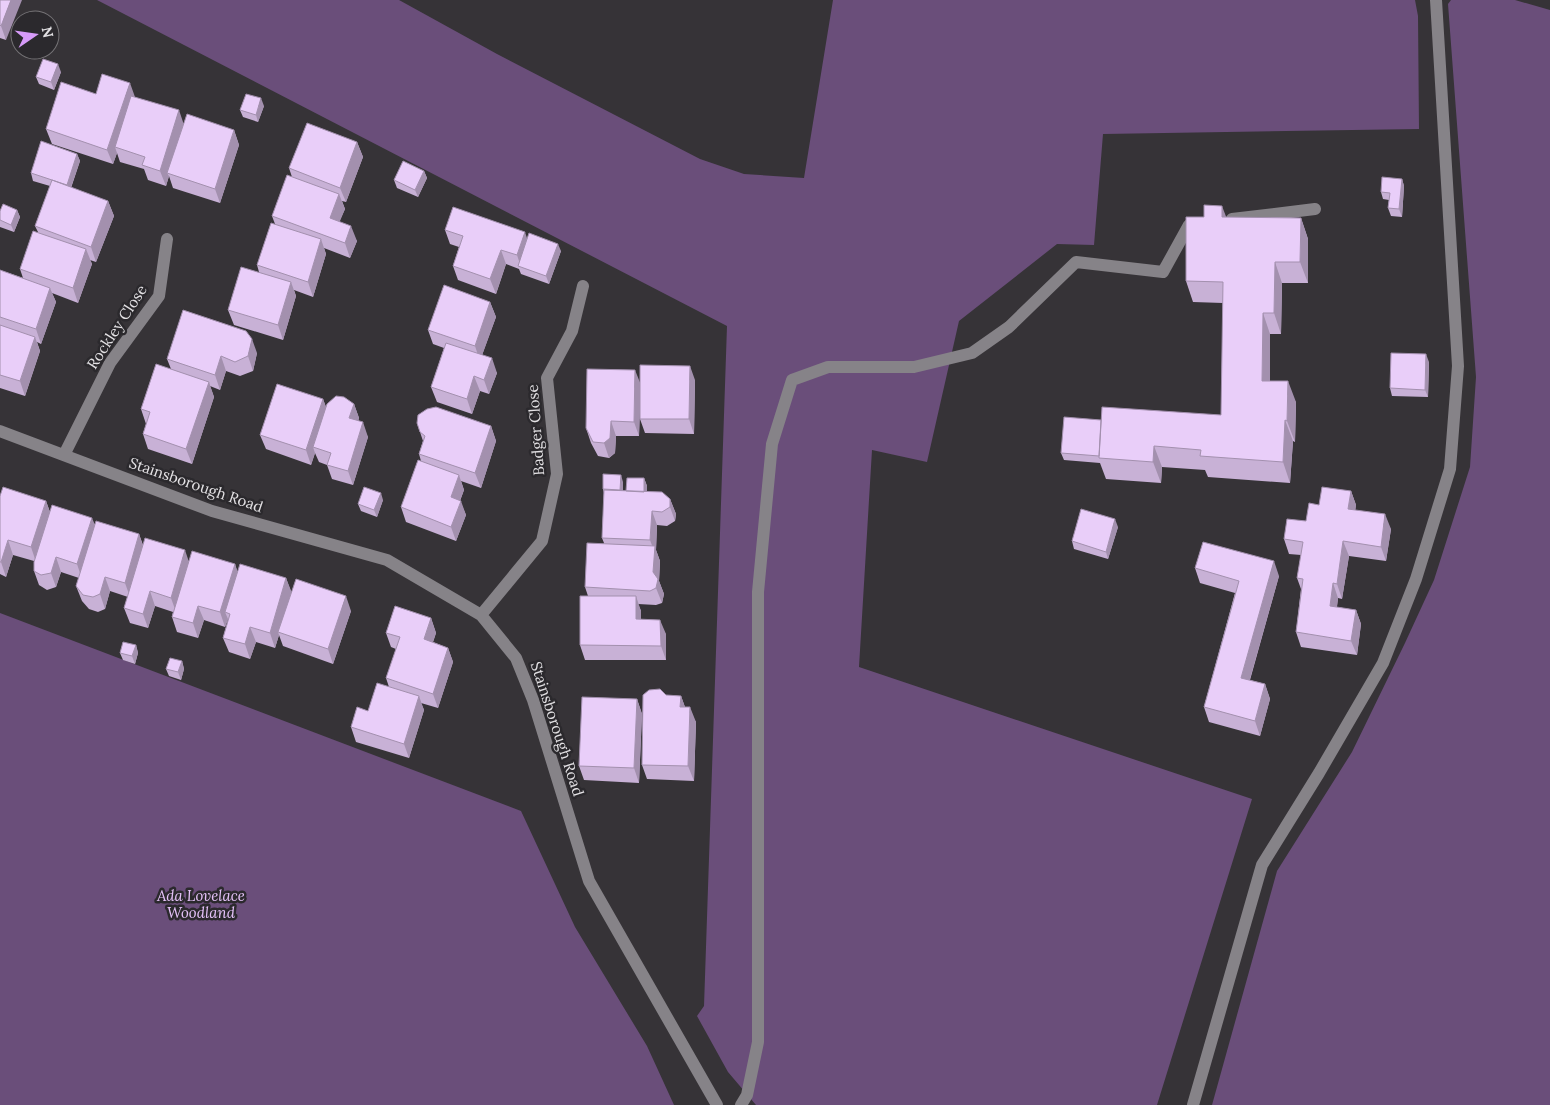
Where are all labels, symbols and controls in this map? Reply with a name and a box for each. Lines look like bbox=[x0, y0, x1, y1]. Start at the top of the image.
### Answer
north arrow bbox=[10, 10, 60, 60]
text: N bbox=[38, 25, 58, 40]
street label: Rockley Close bbox=[82, 281, 151, 372]
street label: Badger Close bbox=[523, 384, 548, 476]
street label: Stainsborough Road bbox=[127, 453, 266, 516]
street label: Stainsborough Road bbox=[527, 659, 588, 799]
park label: Ada Lovelace Woodland bbox=[156, 886, 245, 922]

